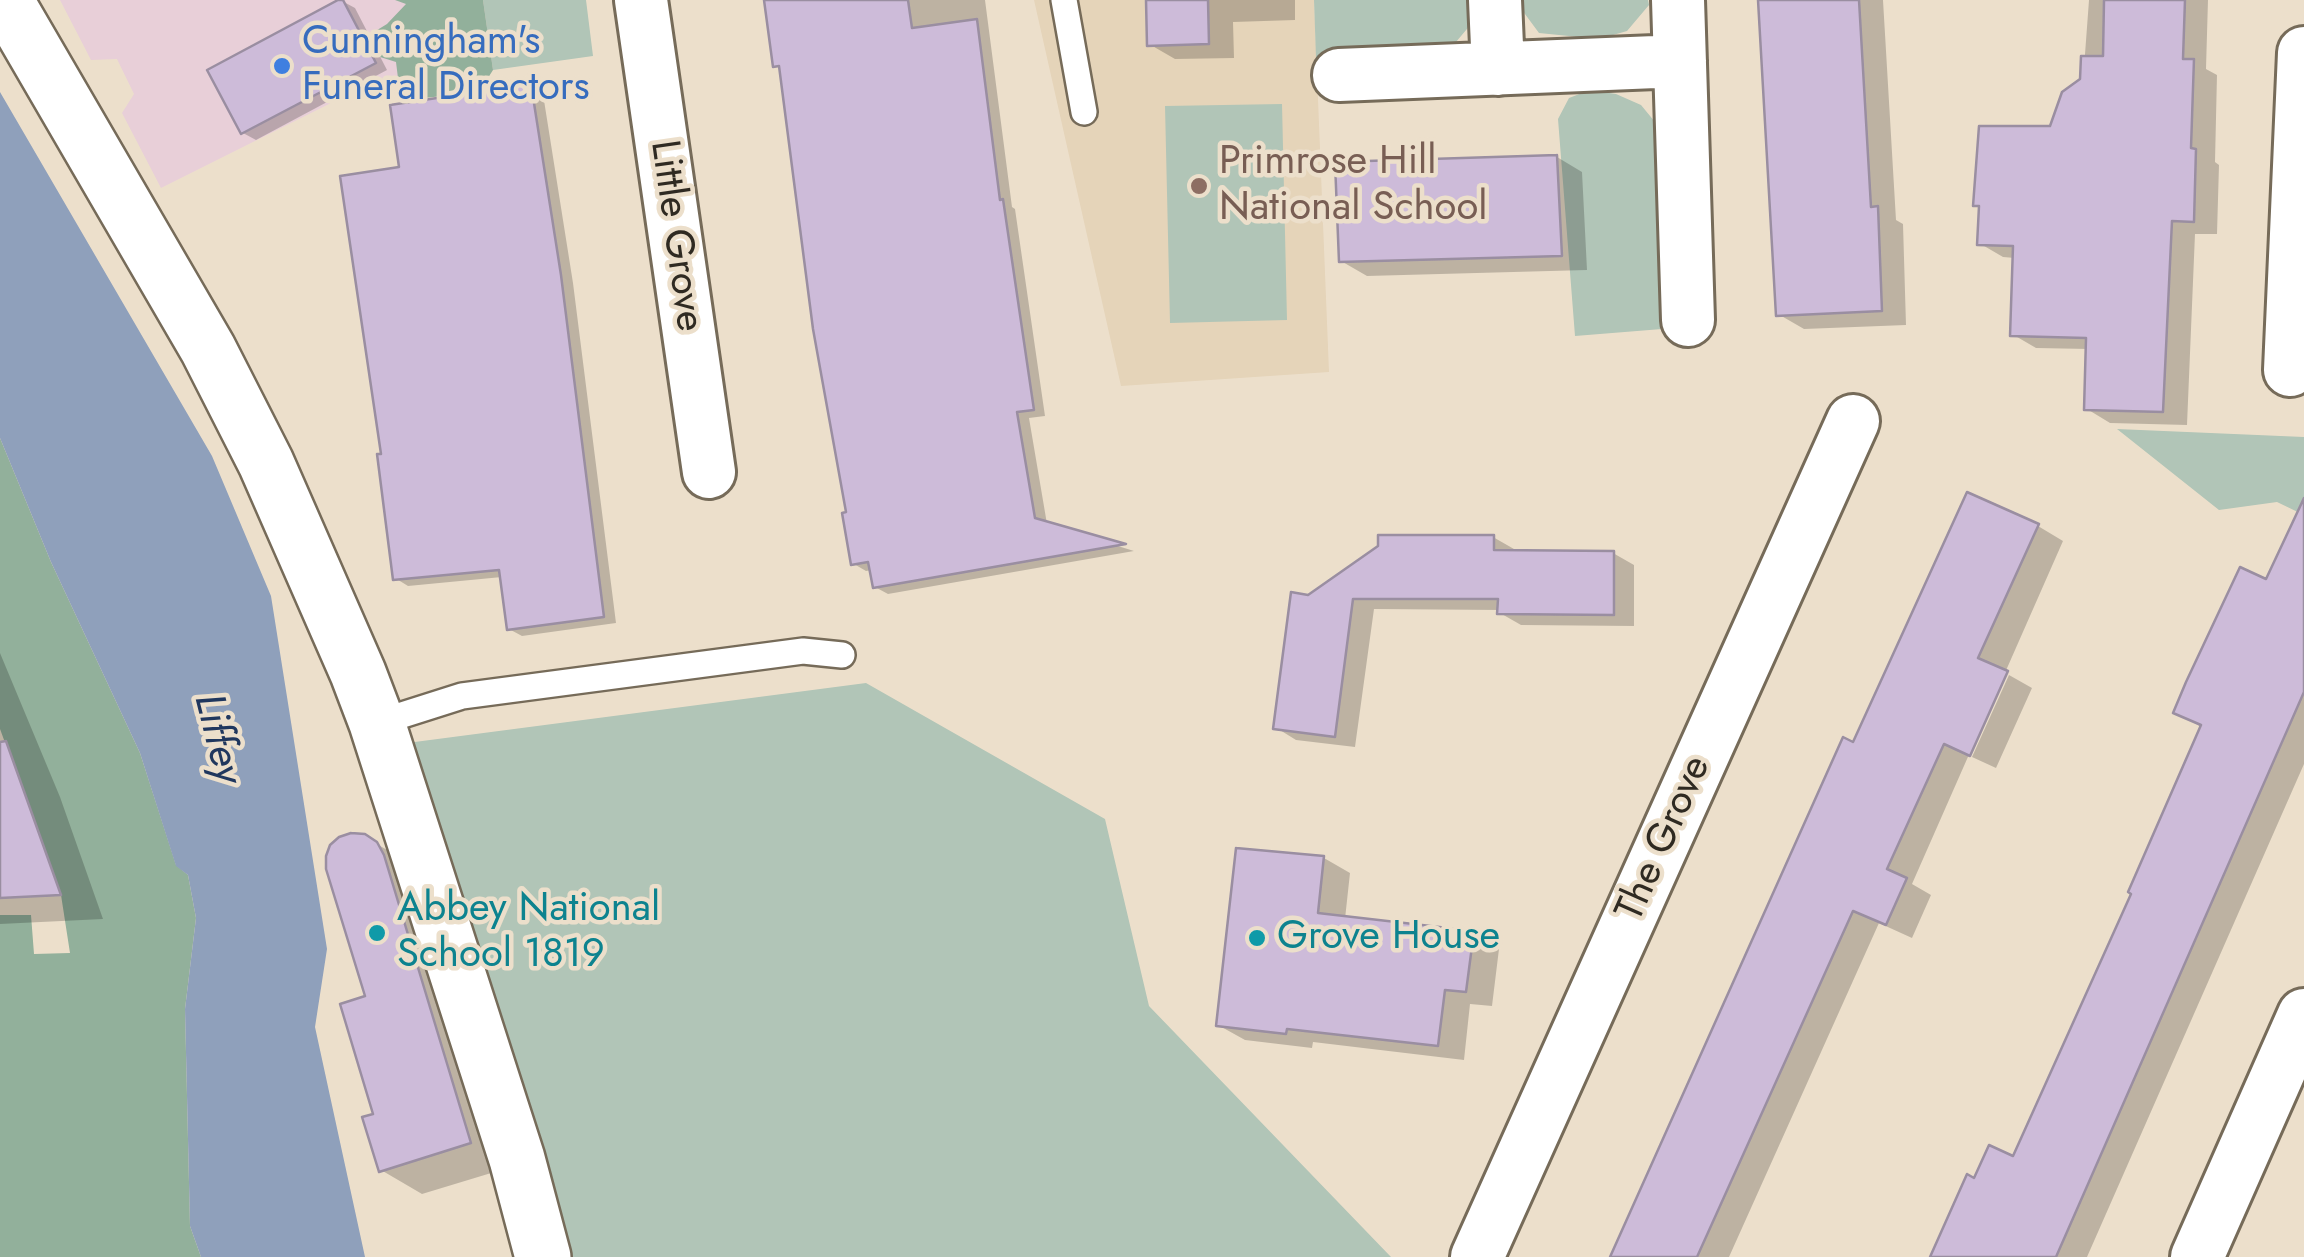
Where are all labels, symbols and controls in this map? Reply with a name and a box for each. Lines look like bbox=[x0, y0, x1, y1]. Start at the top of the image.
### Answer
place label: Cunningham's Funeral Directors bbox=[302, 19, 590, 113]
marker: Cunningham's Funeral Directors bbox=[271, 55, 293, 77]
street label: Little Grove bbox=[638, 137, 712, 335]
place label: Primrose Hill National School bbox=[1219, 139, 1487, 233]
marker: Primrose Hill National School bbox=[1188, 175, 1210, 197]
water label: Liffey bbox=[181, 689, 251, 789]
street label: The Grove bbox=[1607, 749, 1723, 929]
place label: Abbey National School 1819 bbox=[397, 886, 660, 980]
place label: Grove House bbox=[1277, 914, 1500, 962]
marker: Abbey National School 1819 bbox=[366, 922, 388, 944]
marker: Grove House bbox=[1246, 927, 1268, 949]

